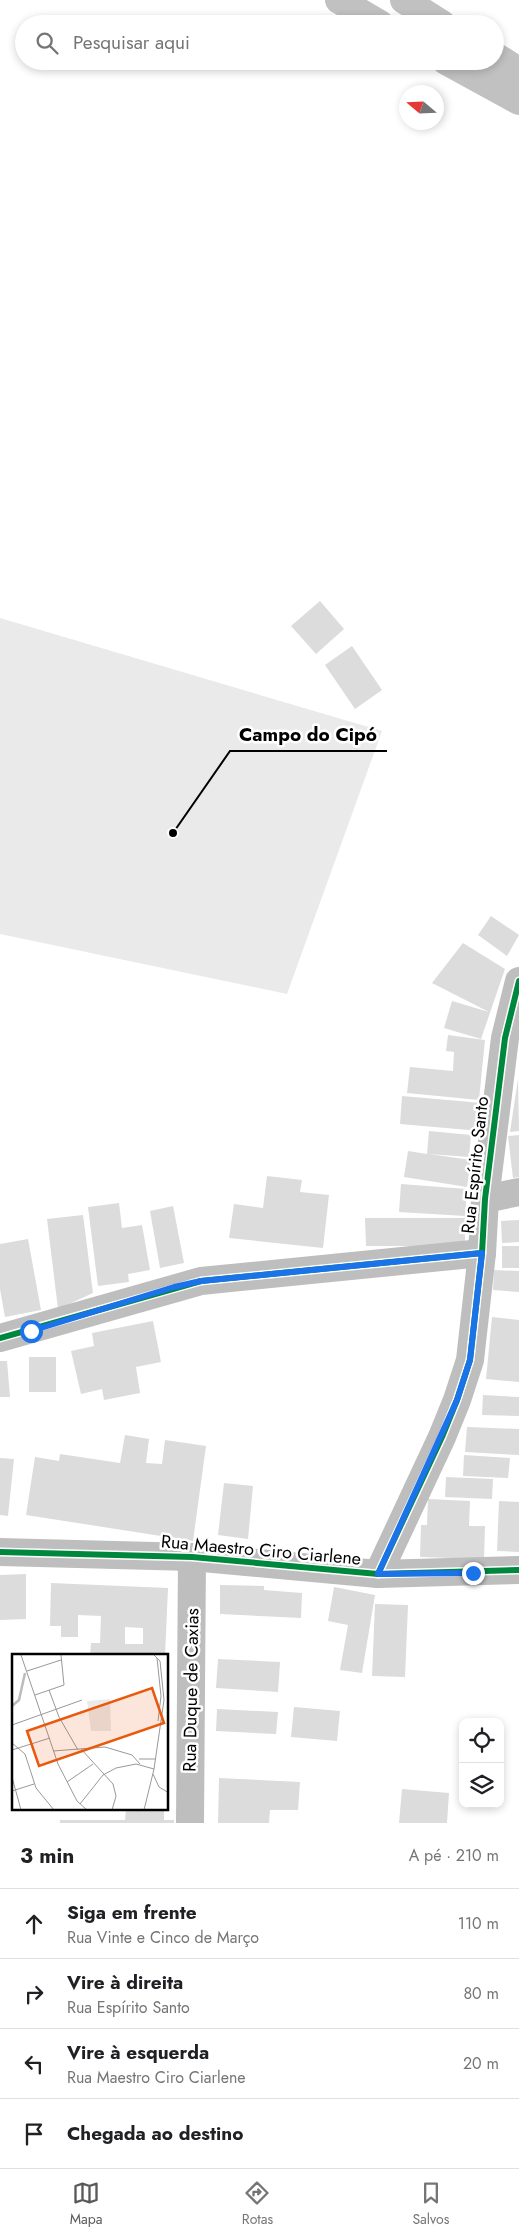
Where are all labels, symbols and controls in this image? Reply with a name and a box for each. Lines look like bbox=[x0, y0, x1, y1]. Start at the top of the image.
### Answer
search box bbox=[15, 15, 504, 70]
icon: search bbox=[33, 29, 61, 57]
text: Pesquisar aqui bbox=[73, 29, 190, 56]
north arrow bbox=[399, 85, 444, 130]
callout: Campo do Cipó bbox=[230, 717, 387, 751]
text: Campo do Cipó bbox=[239, 721, 377, 748]
street label: Rua Espírito Santo bbox=[455, 1095, 495, 1235]
route start bbox=[20, 1320, 43, 1343]
street label: Rua Maestro Ciro Ciarlene bbox=[160, 1528, 362, 1572]
route end bbox=[462, 1562, 485, 1585]
street label: Rua Duque de Caxias bbox=[177, 1608, 205, 1772]
inset map bbox=[12, 1654, 169, 1810]
map controls bbox=[459, 1718, 504, 1808]
button: locate bbox=[459, 1718, 504, 1763]
button: layers bbox=[459, 1763, 504, 1808]
text: 3 min bbox=[20, 1841, 74, 1871]
text: A pé · 210 m bbox=[409, 1844, 499, 1867]
text: Siga em frente bbox=[67, 1899, 197, 1926]
icon: ahead bbox=[20, 1910, 48, 1938]
text: 110 m bbox=[458, 1912, 499, 1935]
text: Rua Vinte e Cinco de Março bbox=[67, 1926, 259, 1949]
text: Vire à direita bbox=[67, 1969, 183, 1996]
icon: right bbox=[20, 1980, 48, 2008]
text: 80 m bbox=[463, 1982, 499, 2005]
text: Rua Espírito Santo bbox=[67, 1996, 190, 2019]
text: Vire à esquerda bbox=[67, 2039, 209, 2066]
icon: left bbox=[20, 2050, 48, 2078]
text: 20 m bbox=[463, 2052, 499, 2075]
text: Rua Maestro Ciro Ciarlene bbox=[67, 2066, 246, 2089]
icon: arrive bbox=[20, 2120, 48, 2148]
text: Chegada ao destino bbox=[67, 2120, 243, 2147]
tab: Mapa bbox=[70, 2179, 102, 2229]
tab: Rotas bbox=[242, 2179, 273, 2229]
tab: Salvos bbox=[412, 2179, 449, 2229]

